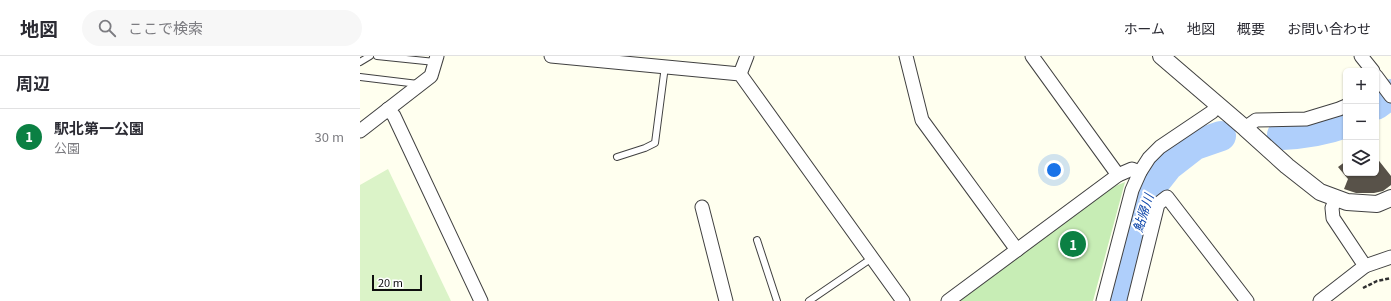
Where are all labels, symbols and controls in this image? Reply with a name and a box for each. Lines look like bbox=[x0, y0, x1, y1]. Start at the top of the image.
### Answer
search box bbox=[82, 10, 362, 46]
text: 地図 bbox=[20, 14, 58, 41]
icon: search bbox=[96, 17, 118, 39]
text: ここで検索 bbox=[128, 17, 203, 38]
text: ホーム bbox=[1123, 18, 1165, 38]
text: 地図 bbox=[1187, 18, 1215, 38]
text: 概要 bbox=[1237, 18, 1265, 38]
text: お問い合わせ bbox=[1287, 18, 1371, 38]
map controls bbox=[1343, 68, 1379, 176]
button: + bbox=[1343, 68, 1379, 104]
text: 周辺 bbox=[16, 70, 50, 95]
button: − bbox=[1343, 104, 1379, 140]
text: 駅北第一公園 bbox=[54, 117, 144, 138]
text: 1 bbox=[25, 127, 33, 146]
text: 30 m bbox=[315, 127, 344, 146]
text: 公園 bbox=[54, 138, 80, 157]
button: layers bbox=[1343, 140, 1379, 176]
your location bbox=[1044, 160, 1064, 180]
water label: 鮎帰川 bbox=[1127, 189, 1158, 234]
pin: 1 bbox=[1060, 229, 1086, 259]
scale bar bbox=[372, 273, 422, 292]
text: 20 m bbox=[378, 274, 403, 290]

